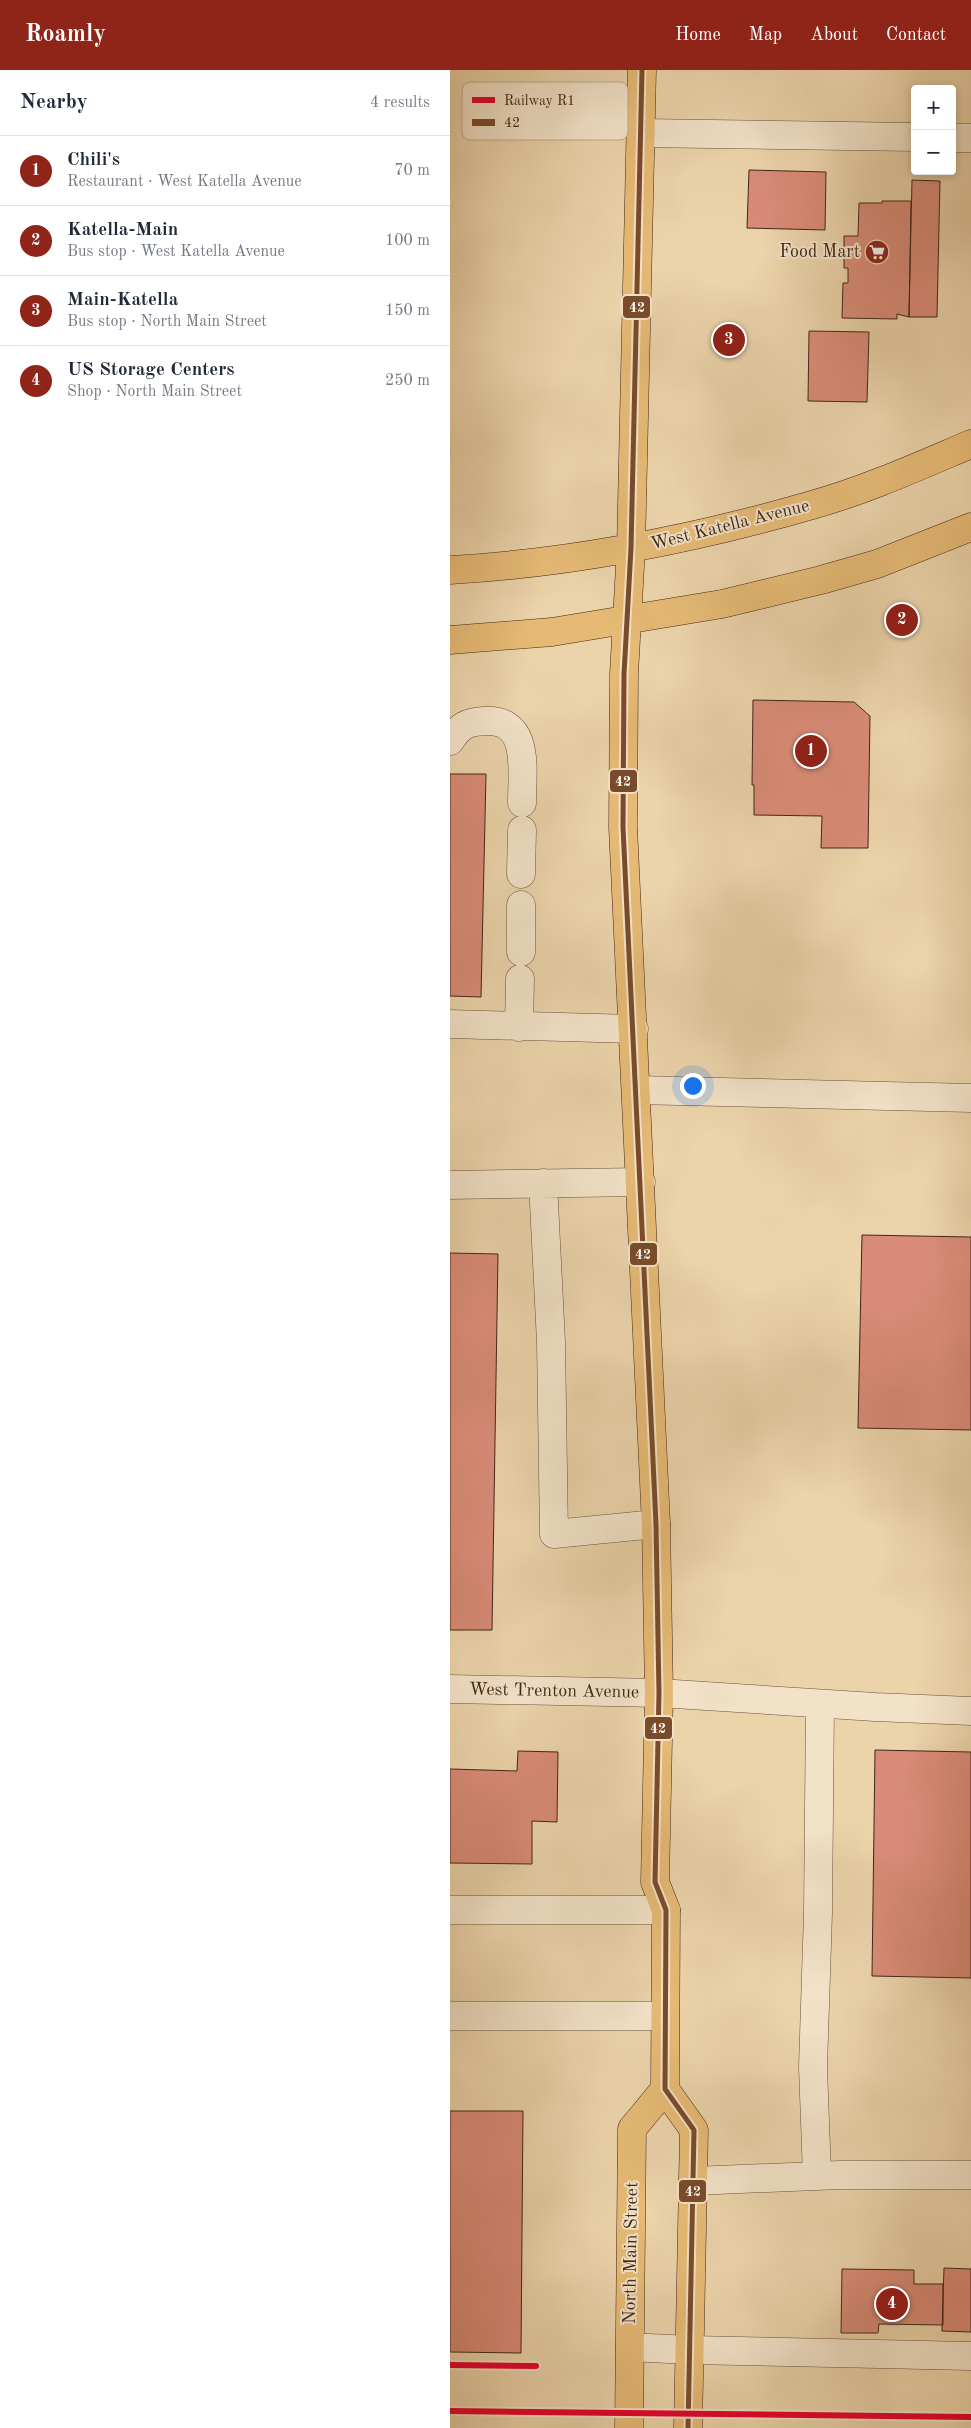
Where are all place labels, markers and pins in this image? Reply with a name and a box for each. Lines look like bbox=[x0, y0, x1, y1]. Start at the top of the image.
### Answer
supermarket icon: Food Mart bbox=[864, 239, 890, 265]
place label: Food Mart bbox=[779, 243, 860, 261]
pin: 3 bbox=[713, 321, 745, 359]
pin: 2 bbox=[886, 601, 918, 639]
pin: 1 bbox=[795, 732, 827, 770]
pin: 4 bbox=[876, 2285, 908, 2323]

